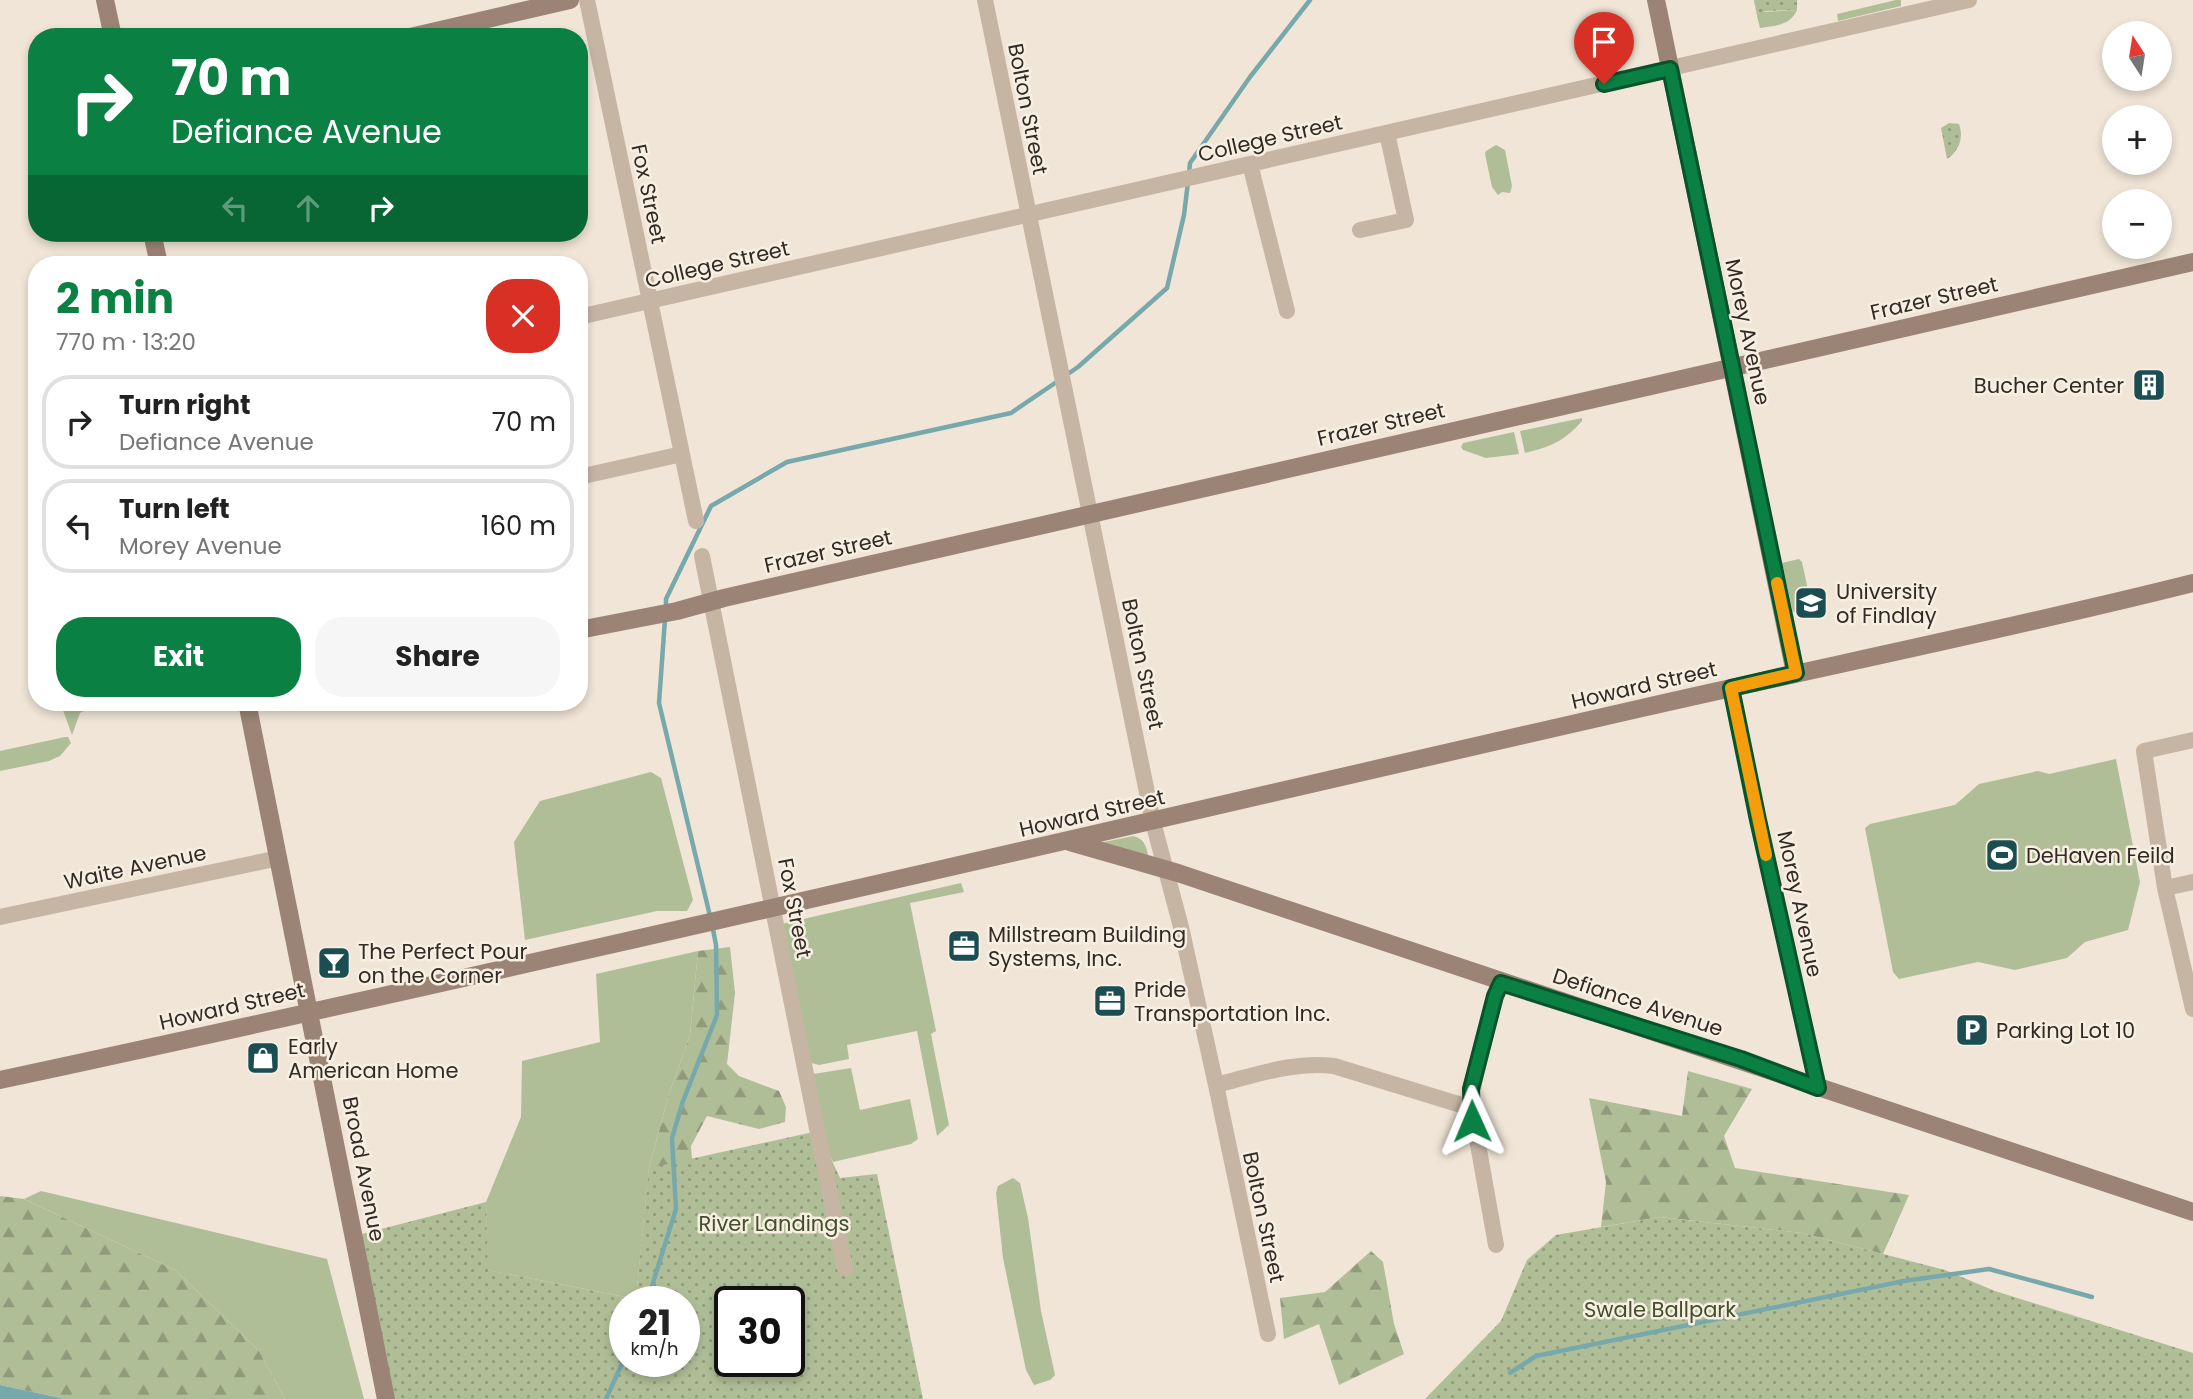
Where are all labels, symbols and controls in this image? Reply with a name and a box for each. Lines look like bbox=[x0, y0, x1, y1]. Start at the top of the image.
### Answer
pin bbox=[1574, 12.0, 1634, 84]
north arrow bbox=[2102, 21, 2172, 91]
map controls bbox=[2102, 21, 2172, 259]
icon: arrive bbox=[1585, 23, 1623, 61]
street label: Bolton Street bbox=[1001, 41, 1055, 177]
text: 70 m bbox=[171, 44, 291, 112]
icon: right bbox=[56, 56, 147, 147]
button: + bbox=[2102, 105, 2172, 175]
street label: College Street bbox=[1195, 107, 1345, 169]
text: Defiance Avenue bbox=[171, 109, 442, 154]
street label: Fox Street bbox=[624, 141, 674, 247]
icon: left bbox=[216, 189, 254, 227]
icon: ahead bbox=[289, 189, 327, 227]
icon: right bbox=[362, 189, 400, 227]
button: − bbox=[2102, 189, 2172, 259]
street label: College Street bbox=[642, 233, 792, 295]
street label: Morey Avenue bbox=[1718, 256, 1778, 408]
text: 2 min bbox=[56, 269, 174, 328]
street label: Frazer Street bbox=[1867, 269, 2001, 327]
button: close bbox=[486, 279, 560, 353]
text: 770 m · 13:20 bbox=[56, 326, 196, 358]
building icon: Bucher Center bbox=[2130, 366, 2168, 404]
place label: Bucher Center bbox=[1974, 371, 2124, 400]
text: Turn right bbox=[119, 387, 251, 423]
street label: Frazer Street bbox=[1314, 395, 1448, 453]
icon: right bbox=[60, 403, 98, 441]
text: 70 m bbox=[492, 404, 556, 440]
text: Defiance Avenue bbox=[119, 426, 314, 458]
text: Turn left bbox=[119, 491, 230, 527]
icon: left bbox=[60, 507, 98, 545]
text: 160 m bbox=[481, 508, 556, 544]
street label: Frazer Street bbox=[761, 522, 895, 580]
text: Morey Avenue bbox=[119, 530, 282, 562]
place label: University of Findlay bbox=[1836, 577, 1937, 630]
school or university icon: University of Findlay bbox=[1792, 584, 1830, 622]
street label: Bolton Street bbox=[1115, 596, 1171, 732]
button: Exit bbox=[56, 617, 301, 697]
button: Share bbox=[315, 617, 560, 697]
street label: Howard Street bbox=[1568, 654, 1720, 716]
street label: Howard Street bbox=[1016, 782, 1168, 844]
street label: Morey Avenue bbox=[1770, 828, 1830, 980]
sports icon: DeHaven Feild bbox=[1983, 836, 2021, 874]
street label: Waite Avenue bbox=[61, 838, 209, 896]
place label: DeHaven Feild bbox=[2026, 841, 2175, 870]
street label: Fox Street bbox=[771, 856, 819, 960]
place label: Millstream Building Systems, Inc. bbox=[988, 920, 1186, 973]
office icon: Millstream Building Systems, Inc. bbox=[945, 927, 983, 965]
place label: The Perfect Pour on the Corner bbox=[358, 937, 527, 990]
bar icon: The Perfect Pour on the Corner bbox=[315, 944, 353, 982]
street label: Defiance Avenue bbox=[1549, 961, 1727, 1043]
street label: Howard Street bbox=[156, 975, 308, 1037]
place label: Pride Transportation Inc. bbox=[1134, 975, 1330, 1028]
office icon: Pride Transportation Inc. bbox=[1091, 982, 1129, 1020]
parking icon: Parking Lot 10 bbox=[1953, 1011, 1991, 1049]
place label: Parking Lot 10 bbox=[1996, 1016, 2135, 1045]
place label: Early American Home bbox=[288, 1032, 458, 1085]
shop icon: Early American Home bbox=[244, 1039, 282, 1077]
position arrow bbox=[1435, 1084, 1509, 1158]
street label: Broad Avenue bbox=[336, 1094, 392, 1244]
street label: Bolton Street bbox=[1236, 1149, 1292, 1285]
park label: River Landings bbox=[699, 1209, 849, 1238]
speed limit sign: 30 bbox=[714, 1286, 805, 1377]
park label: Swale Ballpark bbox=[1584, 1295, 1736, 1324]
text: 21 bbox=[638, 1298, 671, 1347]
text: km/h bbox=[631, 1336, 678, 1361]

